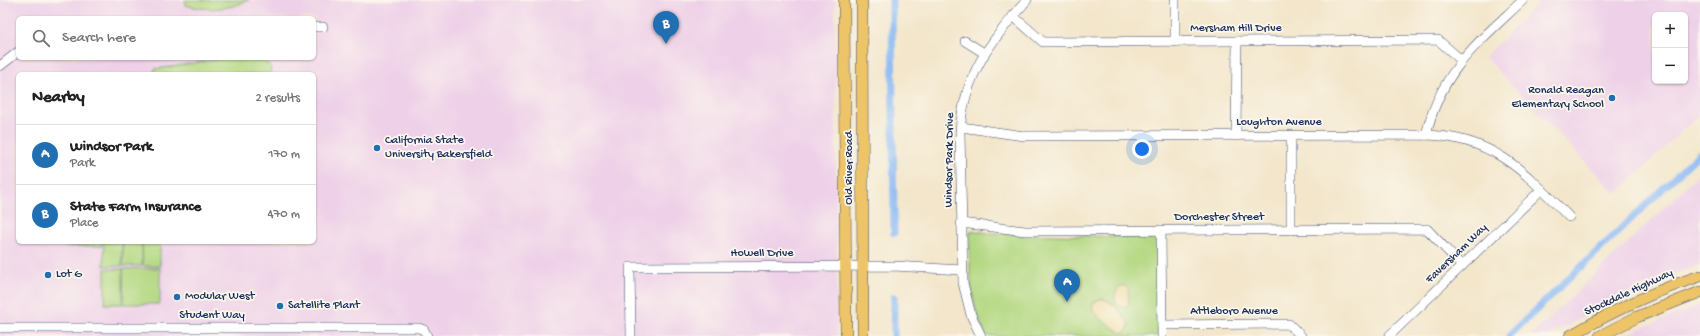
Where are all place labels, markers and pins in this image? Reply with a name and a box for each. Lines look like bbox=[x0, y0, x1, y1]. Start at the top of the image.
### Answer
pin: B bbox=[653, 11, 679, 44]
place label: Ronald Reagan Elementary School bbox=[1512, 84, 1604, 112]
marker: Ronald Reagan Elementary School bbox=[1607, 93, 1617, 103]
place label: California State University Bakersfield bbox=[385, 134, 493, 162]
marker: California State University Bakersfield bbox=[372, 143, 382, 153]
place label: Lot G bbox=[56, 268, 82, 282]
pin: A bbox=[1054, 269, 1080, 302]
marker: Lot G bbox=[43, 270, 53, 280]
place label: Modular West bbox=[185, 290, 255, 304]
marker: Modular West bbox=[172, 292, 182, 302]
place label: Satellite Plant bbox=[288, 299, 361, 313]
marker: Satellite Plant bbox=[275, 301, 285, 311]

